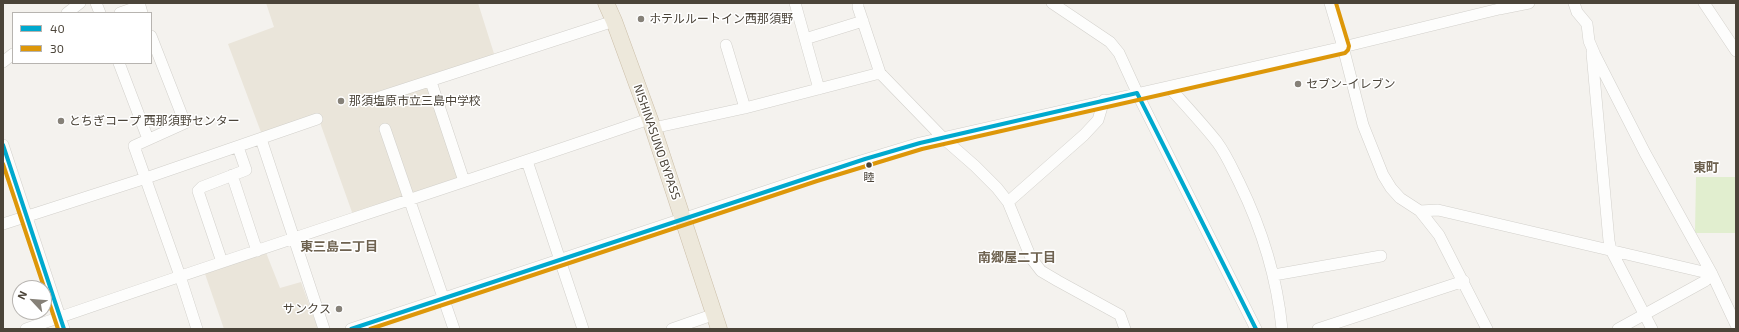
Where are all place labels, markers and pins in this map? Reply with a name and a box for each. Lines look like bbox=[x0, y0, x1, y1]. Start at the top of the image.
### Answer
place label: ホテルルートイン西那須野 bbox=[649, 12, 793, 26]
marker: ホテルルートイン西那須野 bbox=[636, 14, 646, 24]
place label: セブン-イレブン bbox=[1306, 77, 1395, 91]
marker: セブン-イレブン bbox=[1293, 79, 1303, 89]
place label: 那須塩原市立三島中学校 bbox=[349, 94, 481, 108]
marker: 那須塩原市立三島中学校 bbox=[336, 96, 346, 106]
place label: とちぎコープ 西那須野センター bbox=[69, 114, 240, 128]
marker: とちぎコープ 西那須野センター bbox=[56, 116, 66, 126]
marker: 睦 bbox=[864, 160, 874, 170]
place label: 睦 bbox=[864, 170, 874, 184]
place label: サンクス bbox=[283, 302, 331, 316]
marker: サンクス bbox=[334, 304, 344, 314]

